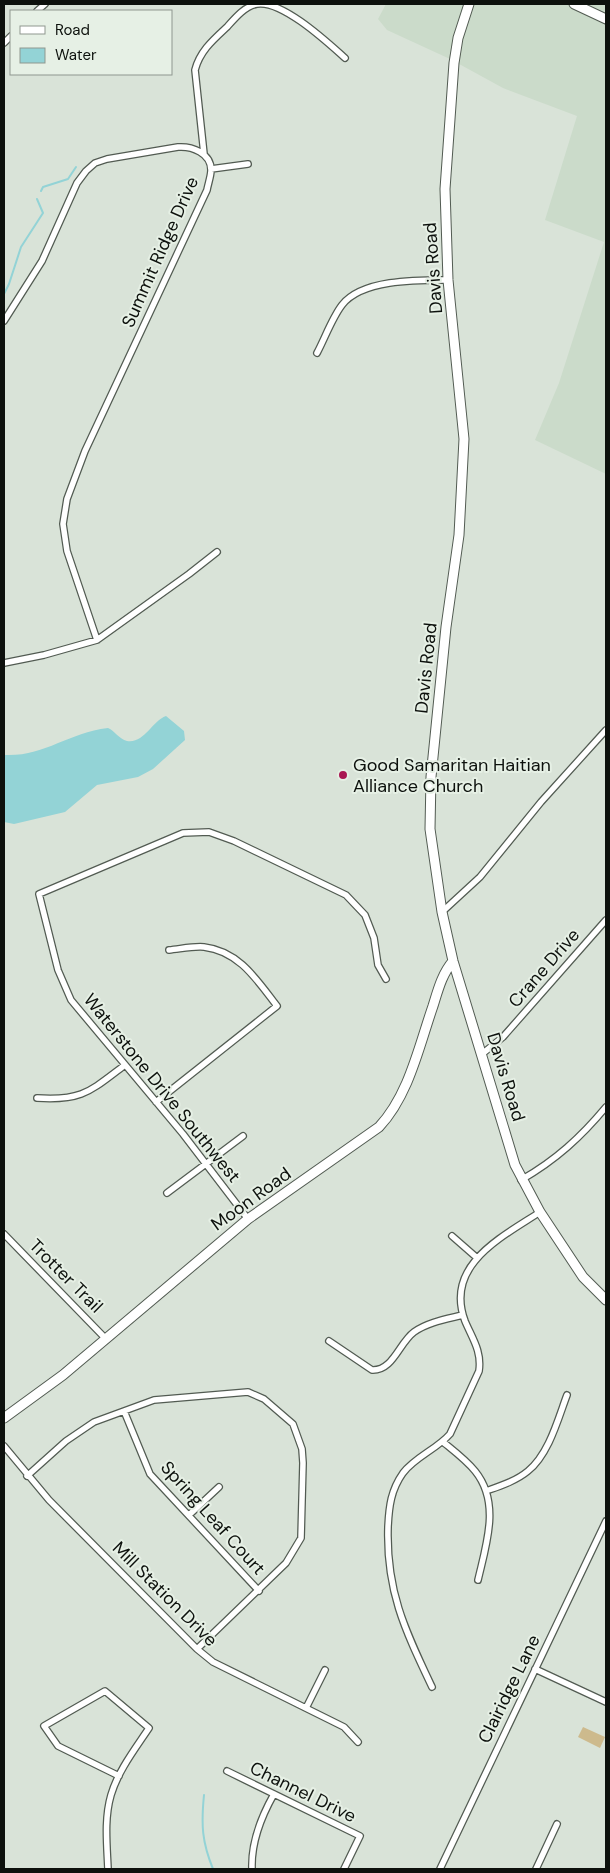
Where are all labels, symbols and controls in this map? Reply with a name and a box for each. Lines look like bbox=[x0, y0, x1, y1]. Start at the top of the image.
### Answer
legend bbox=[10, 10, 172, 75]
text: Road bbox=[55, 20, 90, 40]
text: Water bbox=[55, 45, 97, 65]
street label: Summit Ridge Drive bbox=[116, 173, 204, 331]
street label: Davis Road bbox=[418, 222, 448, 314]
street label: Davis Road bbox=[409, 621, 443, 715]
place label: Good Samaritan Haitian Alliance Church bbox=[353, 753, 551, 798]
marker: Good Samaritan Haitian Alliance Church bbox=[337, 769, 349, 781]
street label: Crane Drive bbox=[503, 923, 585, 1013]
street label: Waterstone Drive Southwest bbox=[78, 988, 246, 1188]
street label: Davis Road bbox=[481, 1030, 531, 1124]
street label: Moon Road bbox=[206, 1162, 296, 1236]
street label: Trotter Trail bbox=[24, 1234, 108, 1318]
street label: Spring Leaf Court bbox=[155, 1456, 271, 1580]
street label: Mill Station Drive bbox=[107, 1536, 223, 1652]
street label: Clairidge Lane bbox=[472, 1631, 546, 1747]
street label: Channel Drive bbox=[246, 1756, 360, 1828]

